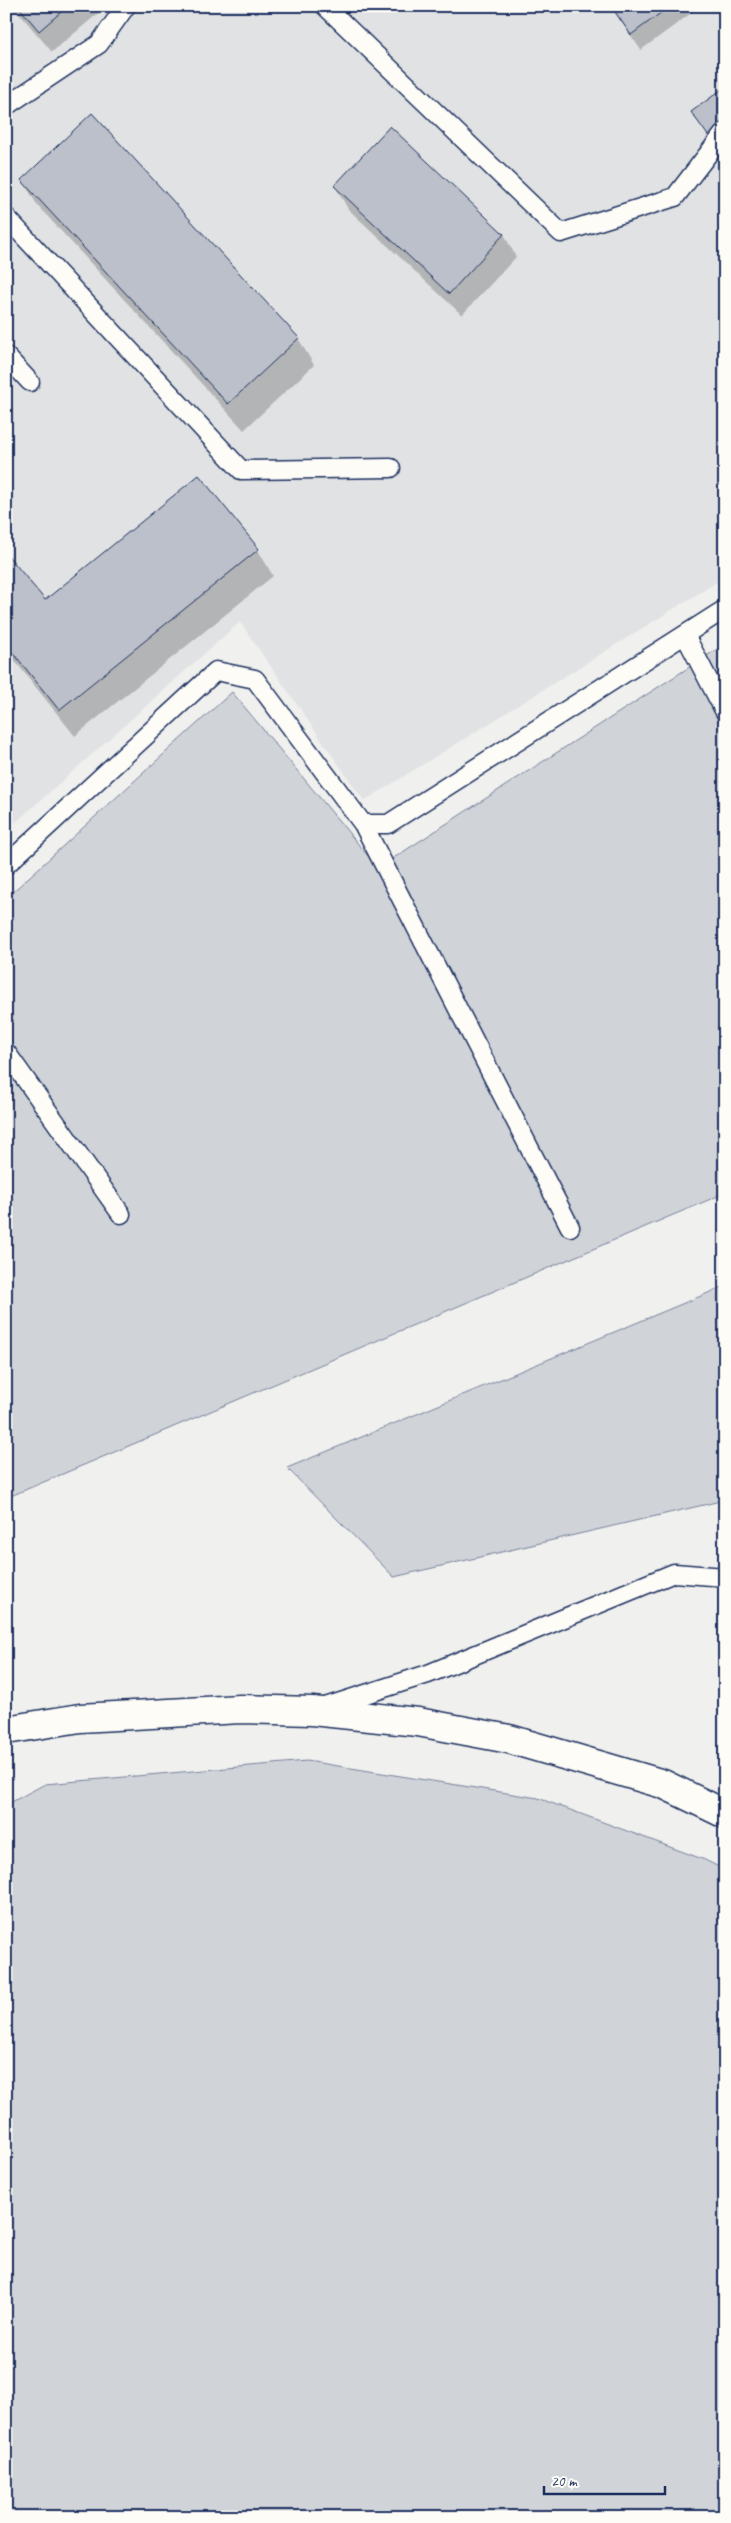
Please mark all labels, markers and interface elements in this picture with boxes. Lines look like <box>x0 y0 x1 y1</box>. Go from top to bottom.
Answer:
scale bar <box>544 2463 665 2495</box>
text: 20 m <box>551 2472 578 2491</box>

